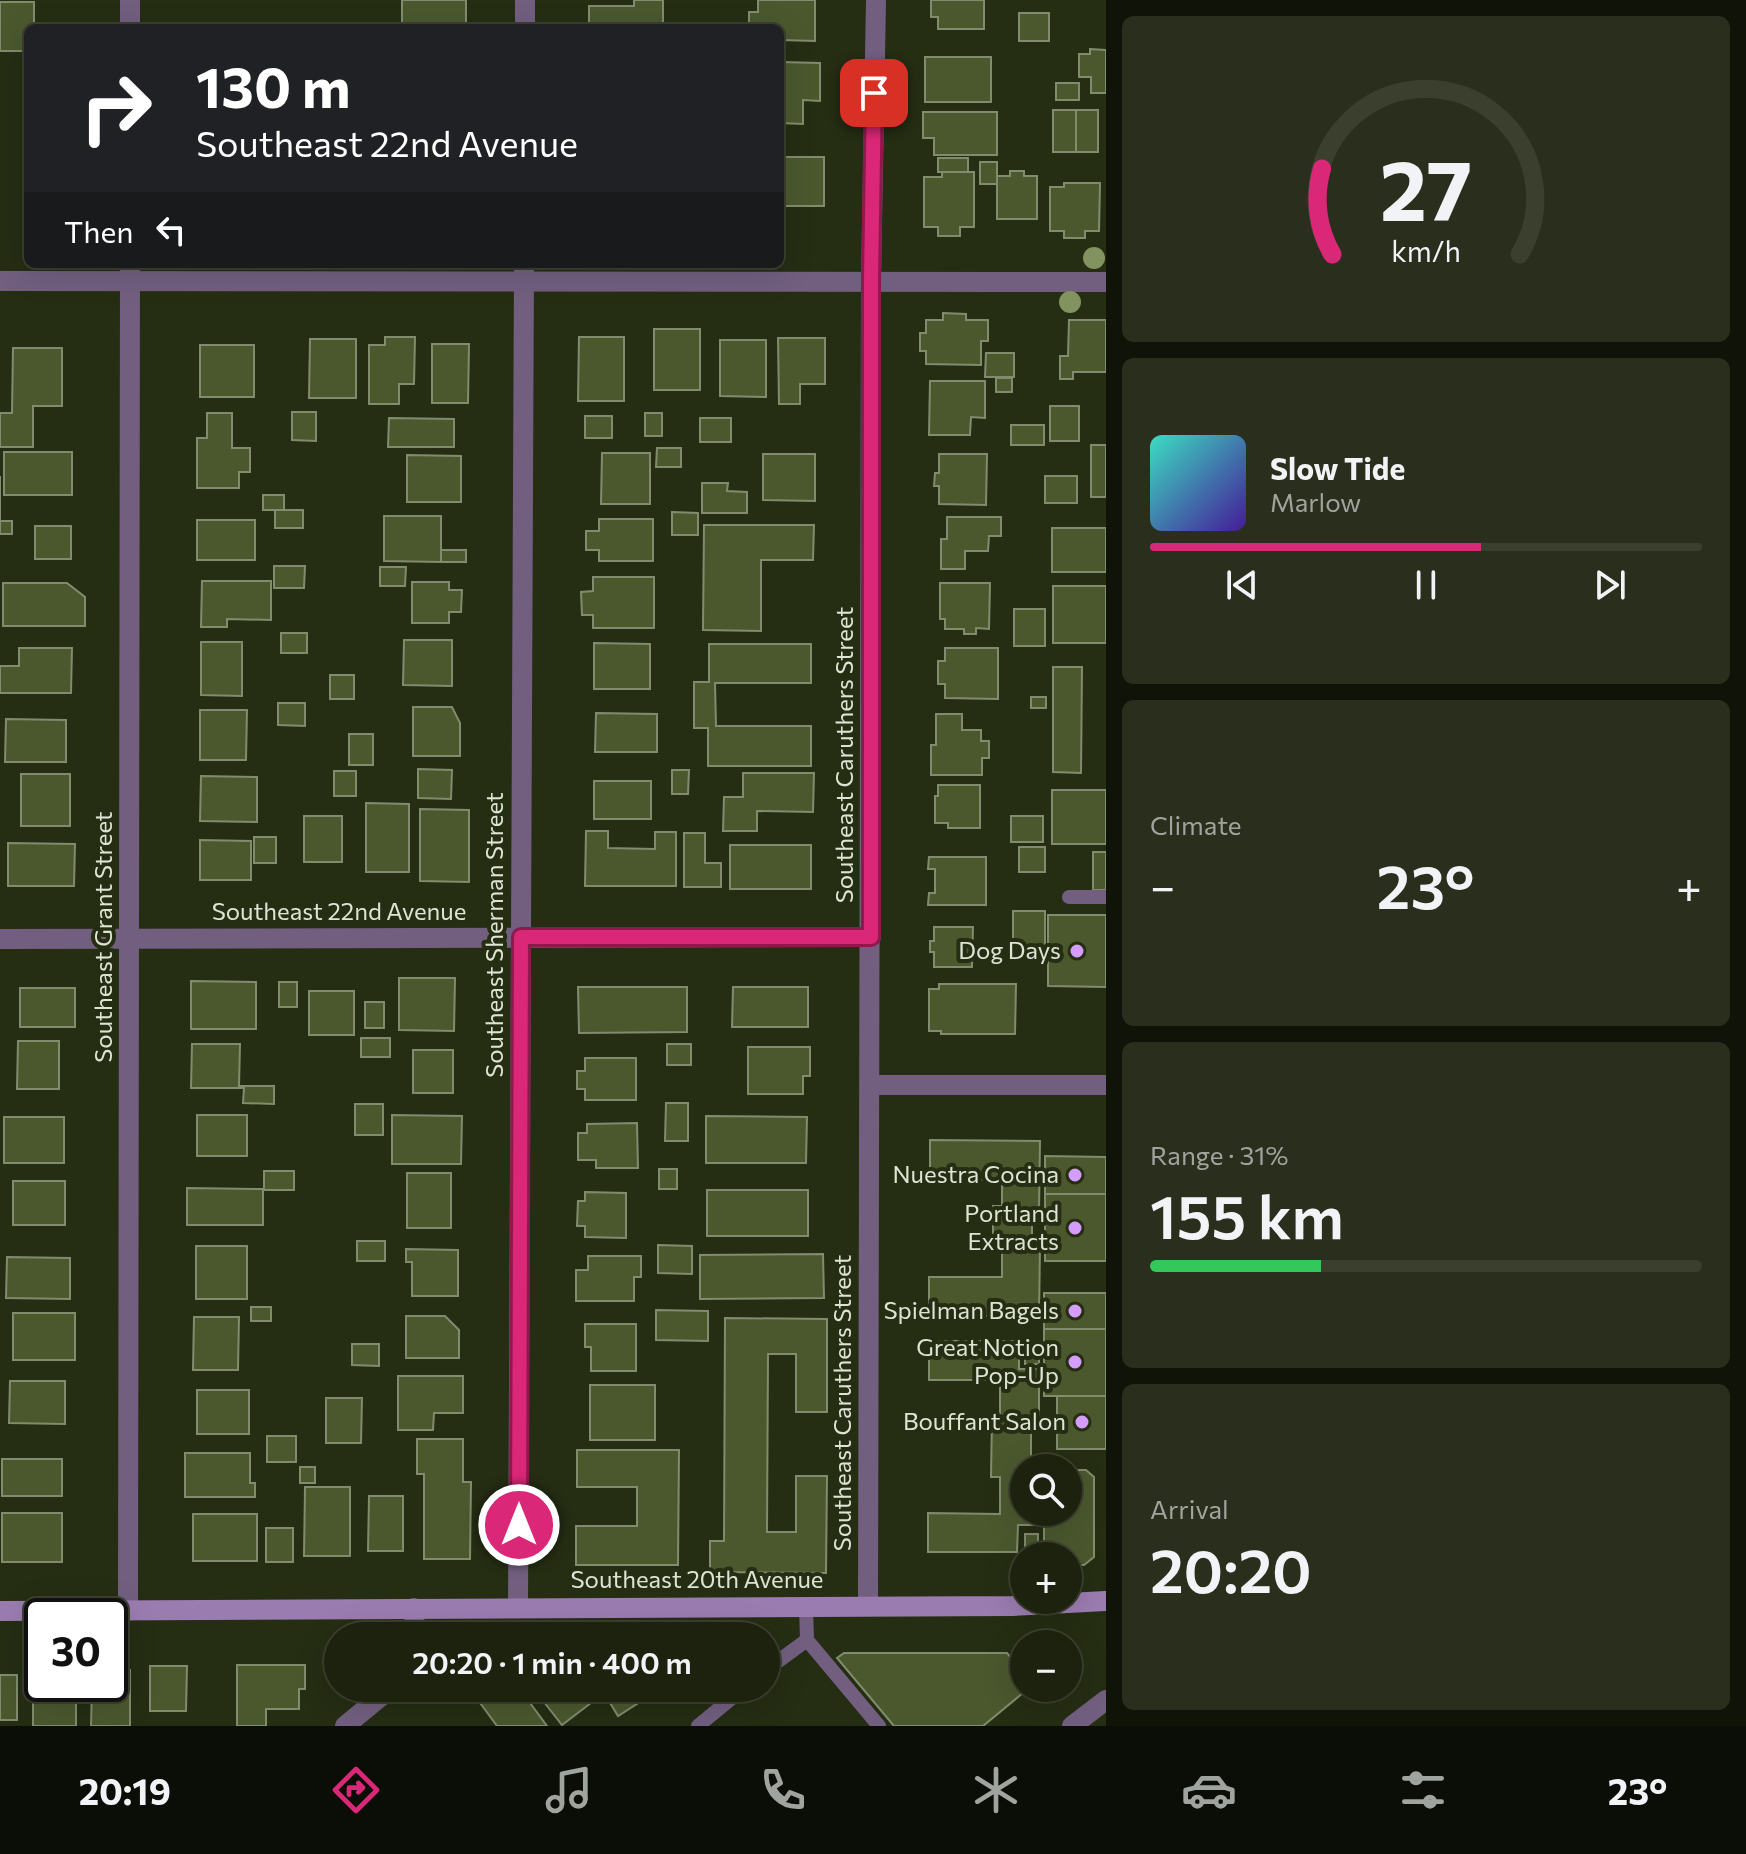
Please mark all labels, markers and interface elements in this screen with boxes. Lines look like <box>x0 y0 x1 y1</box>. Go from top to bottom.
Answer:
text: 130 m <box>196 51 351 120</box>
icon: right <box>64 56 168 160</box>
pin <box>840 59 908 127</box>
icon: arrive <box>852 71 896 115</box>
text: Southeast 22nd Avenue <box>196 120 578 164</box>
text: 27 <box>1380 136 1472 238</box>
icon: left <box>149 208 193 252</box>
text: Then <box>64 212 133 249</box>
text: km/h <box>1391 233 1461 268</box>
text: Slow Tide <box>1270 449 1405 486</box>
text: Marlow <box>1270 486 1361 517</box>
icon: previous <box>1220 563 1264 607</box>
icon: pause <box>1404 563 1448 607</box>
icon: next <box>1588 563 1632 607</box>
street label: Southeast Caruthers Street <box>829 607 858 903</box>
street label: Southeast Sherman Street <box>479 792 508 1078</box>
text: Climate <box>1150 809 1242 840</box>
street label: Southeast Grant Street <box>88 811 117 1063</box>
text: 23° <box>1377 848 1475 921</box>
text: − <box>1150 858 1175 912</box>
text: + <box>1676 858 1702 912</box>
street label: Southeast 22nd Avenue <box>212 896 466 925</box>
place label: Dog Days <box>958 935 1061 964</box>
marker: Dog Days <box>1068 942 1086 960</box>
text: Range · 31% <box>1150 1139 1288 1170</box>
place label: Nuestra Cocina <box>893 1159 1059 1188</box>
marker: Nuestra Cocina <box>1066 1166 1084 1184</box>
text: 155 km <box>1150 1178 1344 1251</box>
place label: Portland Extracts <box>964 1198 1059 1255</box>
marker: Portland Extracts <box>1066 1219 1084 1237</box>
street label: Southeast Caruthers Street <box>827 1255 856 1551</box>
place label: Spielman Bagels <box>883 1295 1059 1324</box>
marker: Spielman Bagels <box>1066 1302 1084 1320</box>
place label: Great Notion Pop-Up <box>916 1332 1059 1389</box>
marker: Great Notion Pop-Up <box>1066 1353 1084 1371</box>
place label: Bouffant Salon <box>903 1406 1066 1435</box>
marker: Bouffant Salon <box>1073 1413 1091 1431</box>
map controls <box>1010 1454 1082 1702</box>
button: search <box>1010 1454 1082 1526</box>
position arrow <box>477 1483 561 1567</box>
text: Arrival <box>1150 1493 1229 1524</box>
text: 20:20 <box>1150 1532 1312 1605</box>
button: + <box>1010 1542 1082 1614</box>
street label: Southeast 20th Avenue <box>570 1564 824 1593</box>
speed limit sign: 30 <box>24 1598 128 1702</box>
button: − <box>1010 1630 1082 1702</box>
text: 20:20 · 1 min · 400 m <box>412 1643 692 1680</box>
icon: directions <box>328 1762 384 1818</box>
icon: music <box>541 1762 597 1818</box>
icon: phone <box>755 1762 811 1818</box>
icon: climate <box>968 1762 1024 1818</box>
icon: car <box>1181 1762 1237 1818</box>
icon: filters <box>1395 1762 1451 1818</box>
text: 20:19 <box>79 1768 171 1812</box>
text: 23° <box>1608 1768 1667 1812</box>

